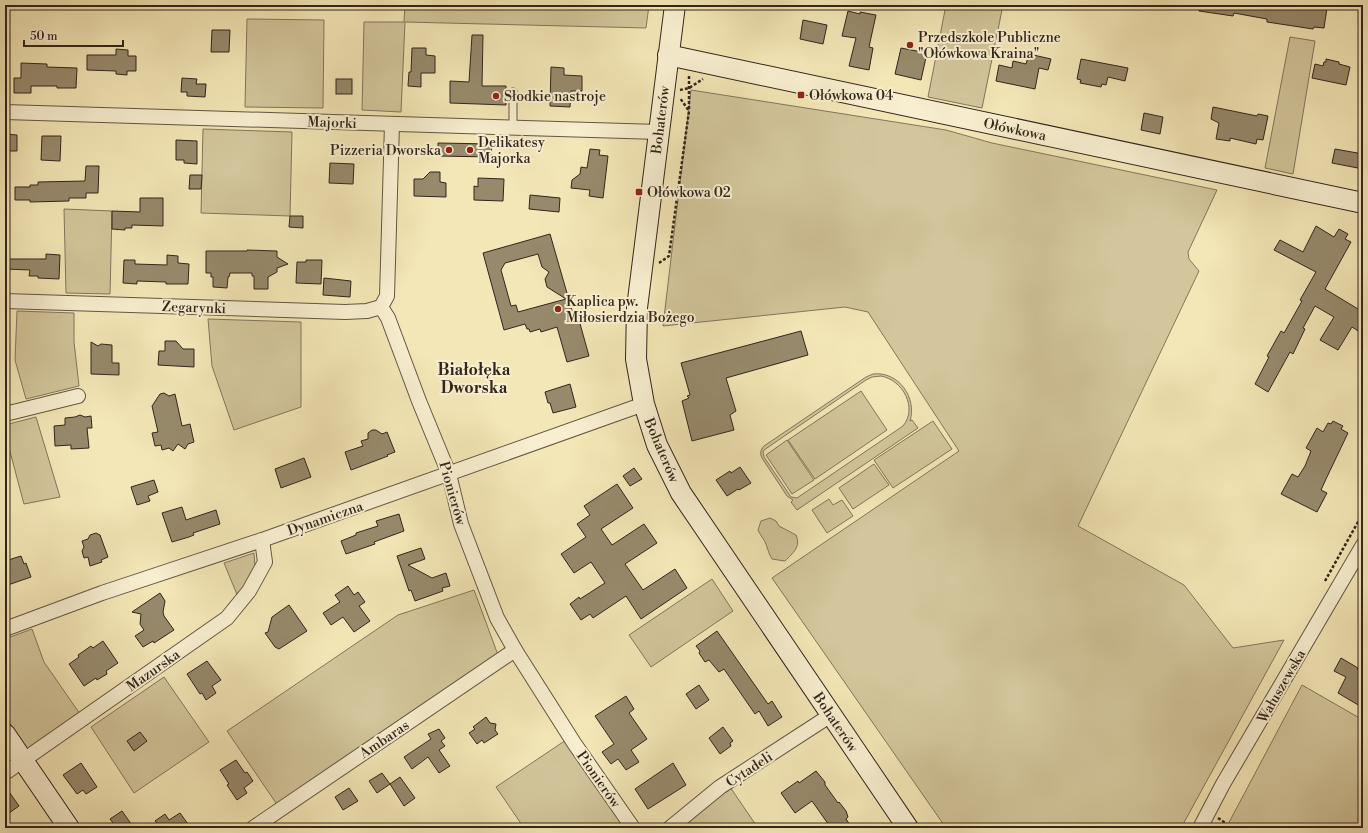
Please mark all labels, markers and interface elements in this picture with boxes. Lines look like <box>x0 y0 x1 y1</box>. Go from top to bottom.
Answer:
scale bar <box>24 22 123 48</box>
text: 50 m <box>30 29 58 44</box>
place label: Przedszkole Publiczne "Ołówkowa Kraina" <box>918 29 1061 63</box>
marker: Przedszkole Publiczne "Ołówkowa Kraina" <box>905 40 915 50</box>
street label: Bohaterów <box>648 85 674 156</box>
place label: Ołówkowa 04 <box>809 87 893 105</box>
place label: Słodkie nastroje <box>504 88 606 106</box>
marker: Ołówkowa 04 <box>796 90 806 100</box>
marker: Słodkie nastroje <box>491 91 501 101</box>
street label: Majorki <box>307 113 357 133</box>
street label: Ołówkowa <box>982 115 1049 146</box>
place label: Delikatesy Majorka <box>478 134 545 168</box>
place label: Pizzeria Dworska <box>330 142 442 160</box>
marker: Pizzeria Dworska <box>444 145 454 155</box>
marker: Delikatesy Majorka <box>465 145 475 155</box>
place label: Ołówkowa 02 <box>647 184 731 202</box>
marker: Ołówkowa 02 <box>634 187 644 197</box>
place label: Kaplica pw. Miłosierdzia Bożego <box>566 293 695 327</box>
street label: Zegarynki <box>162 298 227 318</box>
marker: Kaplica pw. Miłosierdzia Bożego <box>553 304 563 314</box>
district label: Białołęka Dworska <box>437 360 511 398</box>
street label: Bohaterów <box>639 415 683 486</box>
street label: Pionierów <box>434 459 470 527</box>
street label: Dynamiczna <box>285 497 367 540</box>
street label: Mazurska <box>123 645 185 696</box>
street label: Wałuszewska <box>1253 646 1311 727</box>
street label: Bohaterów <box>808 688 862 756</box>
street label: Ambaras <box>355 717 413 764</box>
street label: Pionierów <box>572 748 624 812</box>
street label: Cytadeli <box>723 748 777 792</box>

